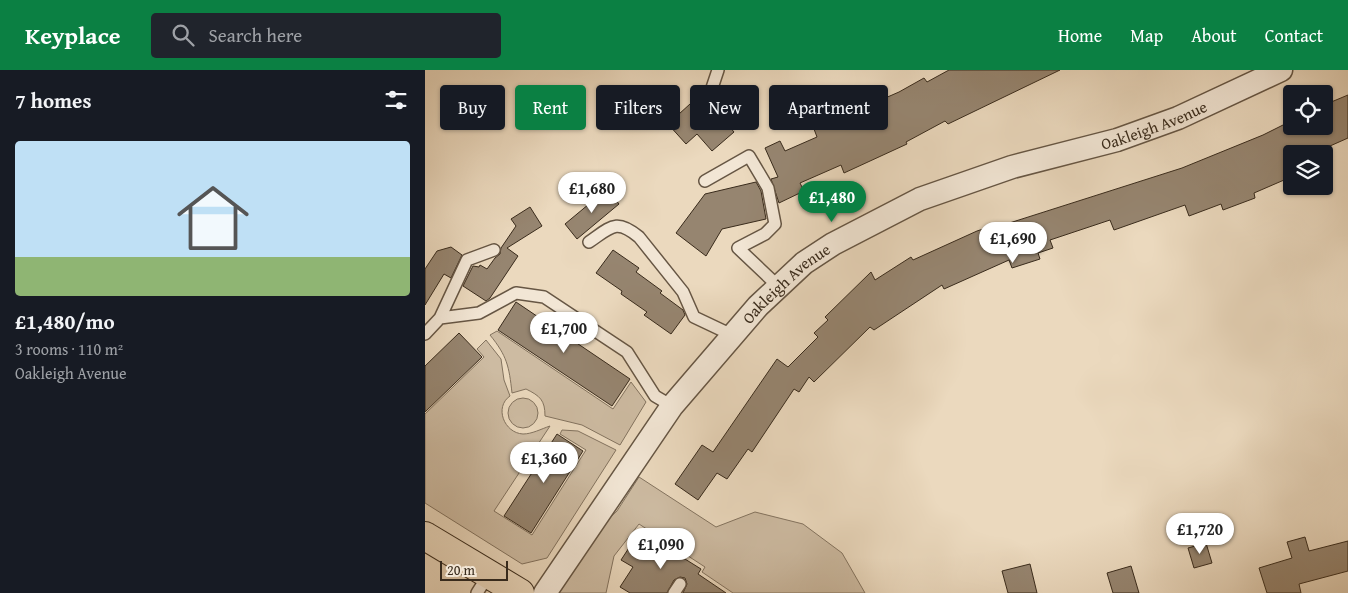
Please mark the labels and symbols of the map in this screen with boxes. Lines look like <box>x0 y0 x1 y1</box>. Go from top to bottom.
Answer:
street label: Oakleigh Avenue <box>1098 94 1211 156</box>
pin: £1,680 <box>551 172 633 214</box>
pin: £1,480 <box>791 180 873 223</box>
pin: £1,690 <box>972 222 1054 264</box>
street label: Oakleigh Avenue <box>736 237 835 329</box>
pin: £1,700 <box>523 312 605 354</box>
pin: £1,360 <box>503 442 585 484</box>
pin: £1,720 <box>1159 512 1241 555</box>
pin: £1,090 <box>620 528 702 570</box>
scale bar <box>440 558 507 581</box>

